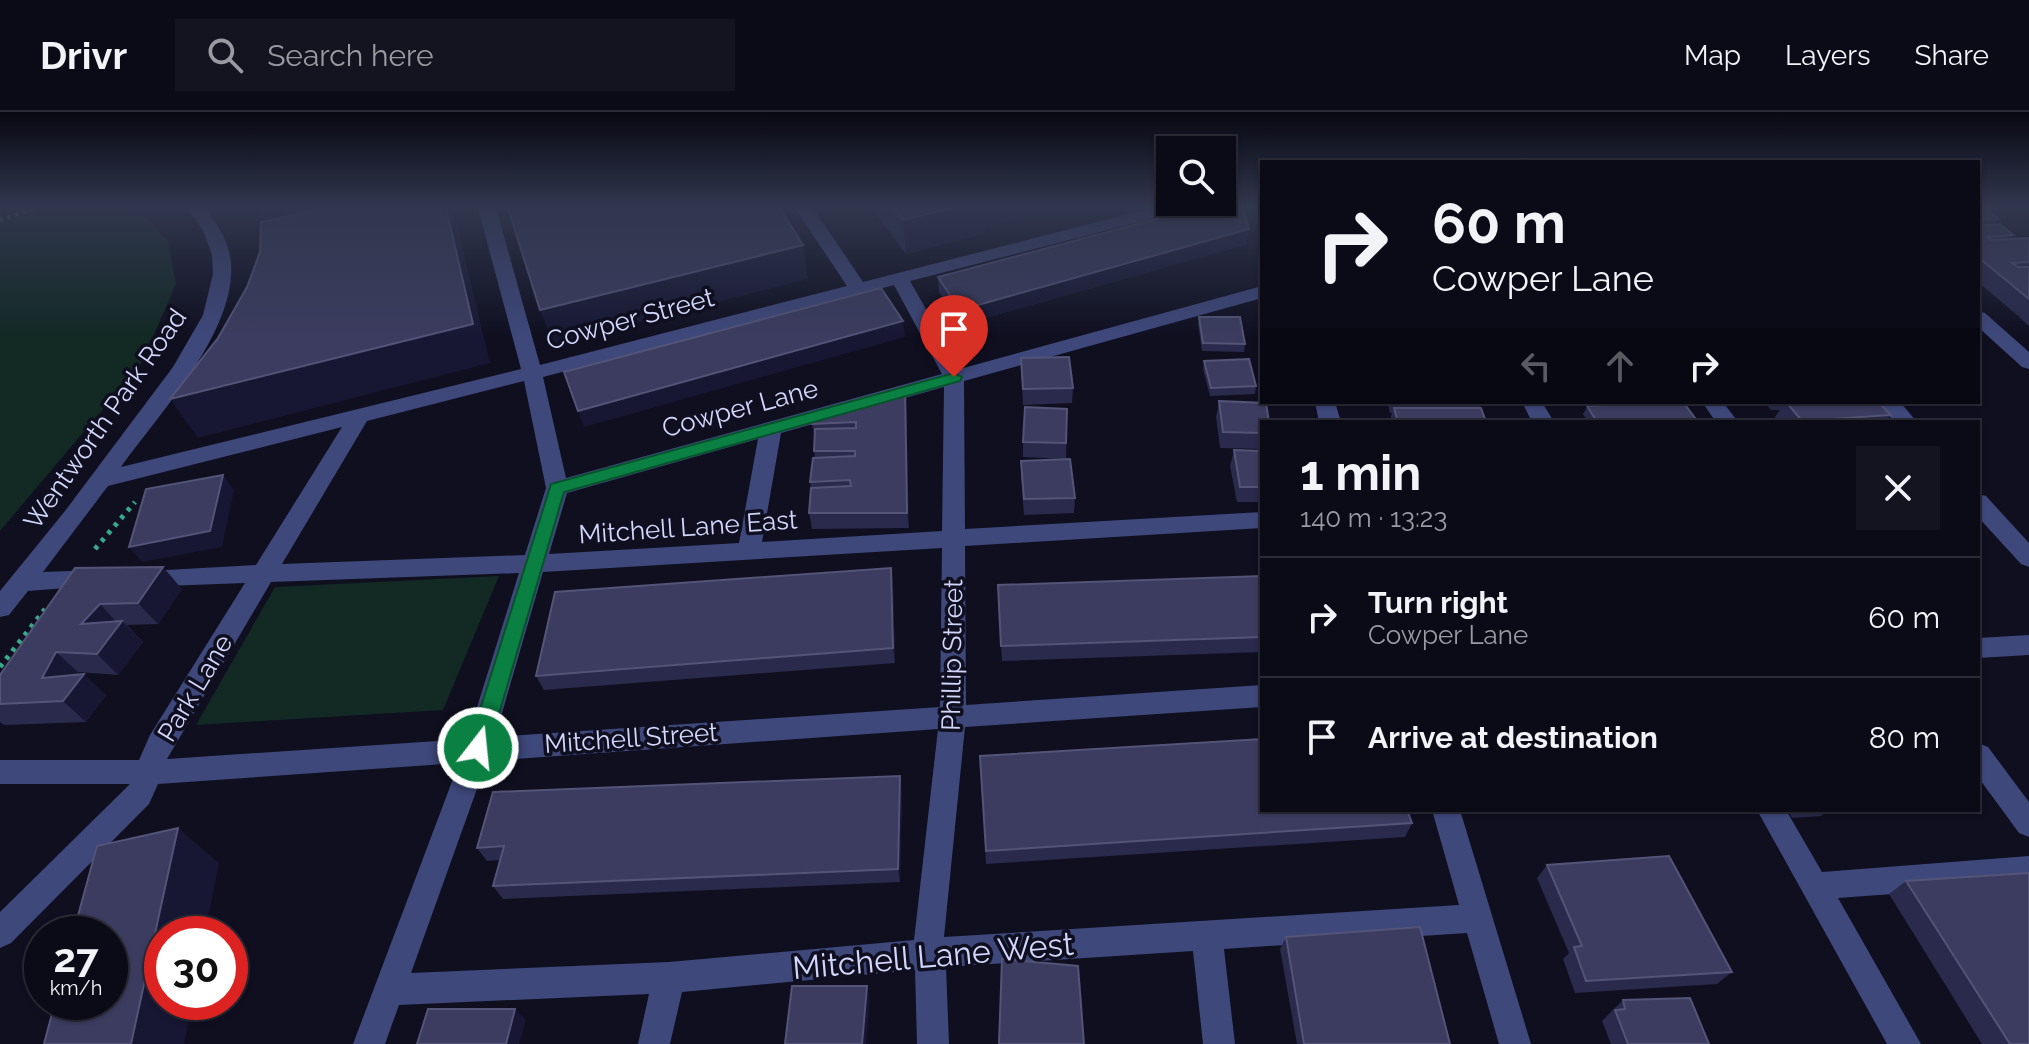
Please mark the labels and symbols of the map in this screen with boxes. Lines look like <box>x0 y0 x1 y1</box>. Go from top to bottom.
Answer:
street label: Cowper Street <box>543 282 717 356</box>
pin <box>920 295 988 377</box>
street label: Wentworth Park Road <box>17 303 193 535</box>
street label: Cowper Lane <box>659 373 821 443</box>
street label: Mitchell Lane East <box>578 504 799 550</box>
street label: Phillip Street <box>936 579 968 731</box>
street label: Park Lane <box>151 629 239 747</box>
position arrow <box>436 706 520 790</box>
street label: Mitchell Street <box>543 717 719 759</box>
speed limit sign: 30 <box>144 916 248 1020</box>
street label: Mitchell Lane West <box>791 925 1075 986</box>

